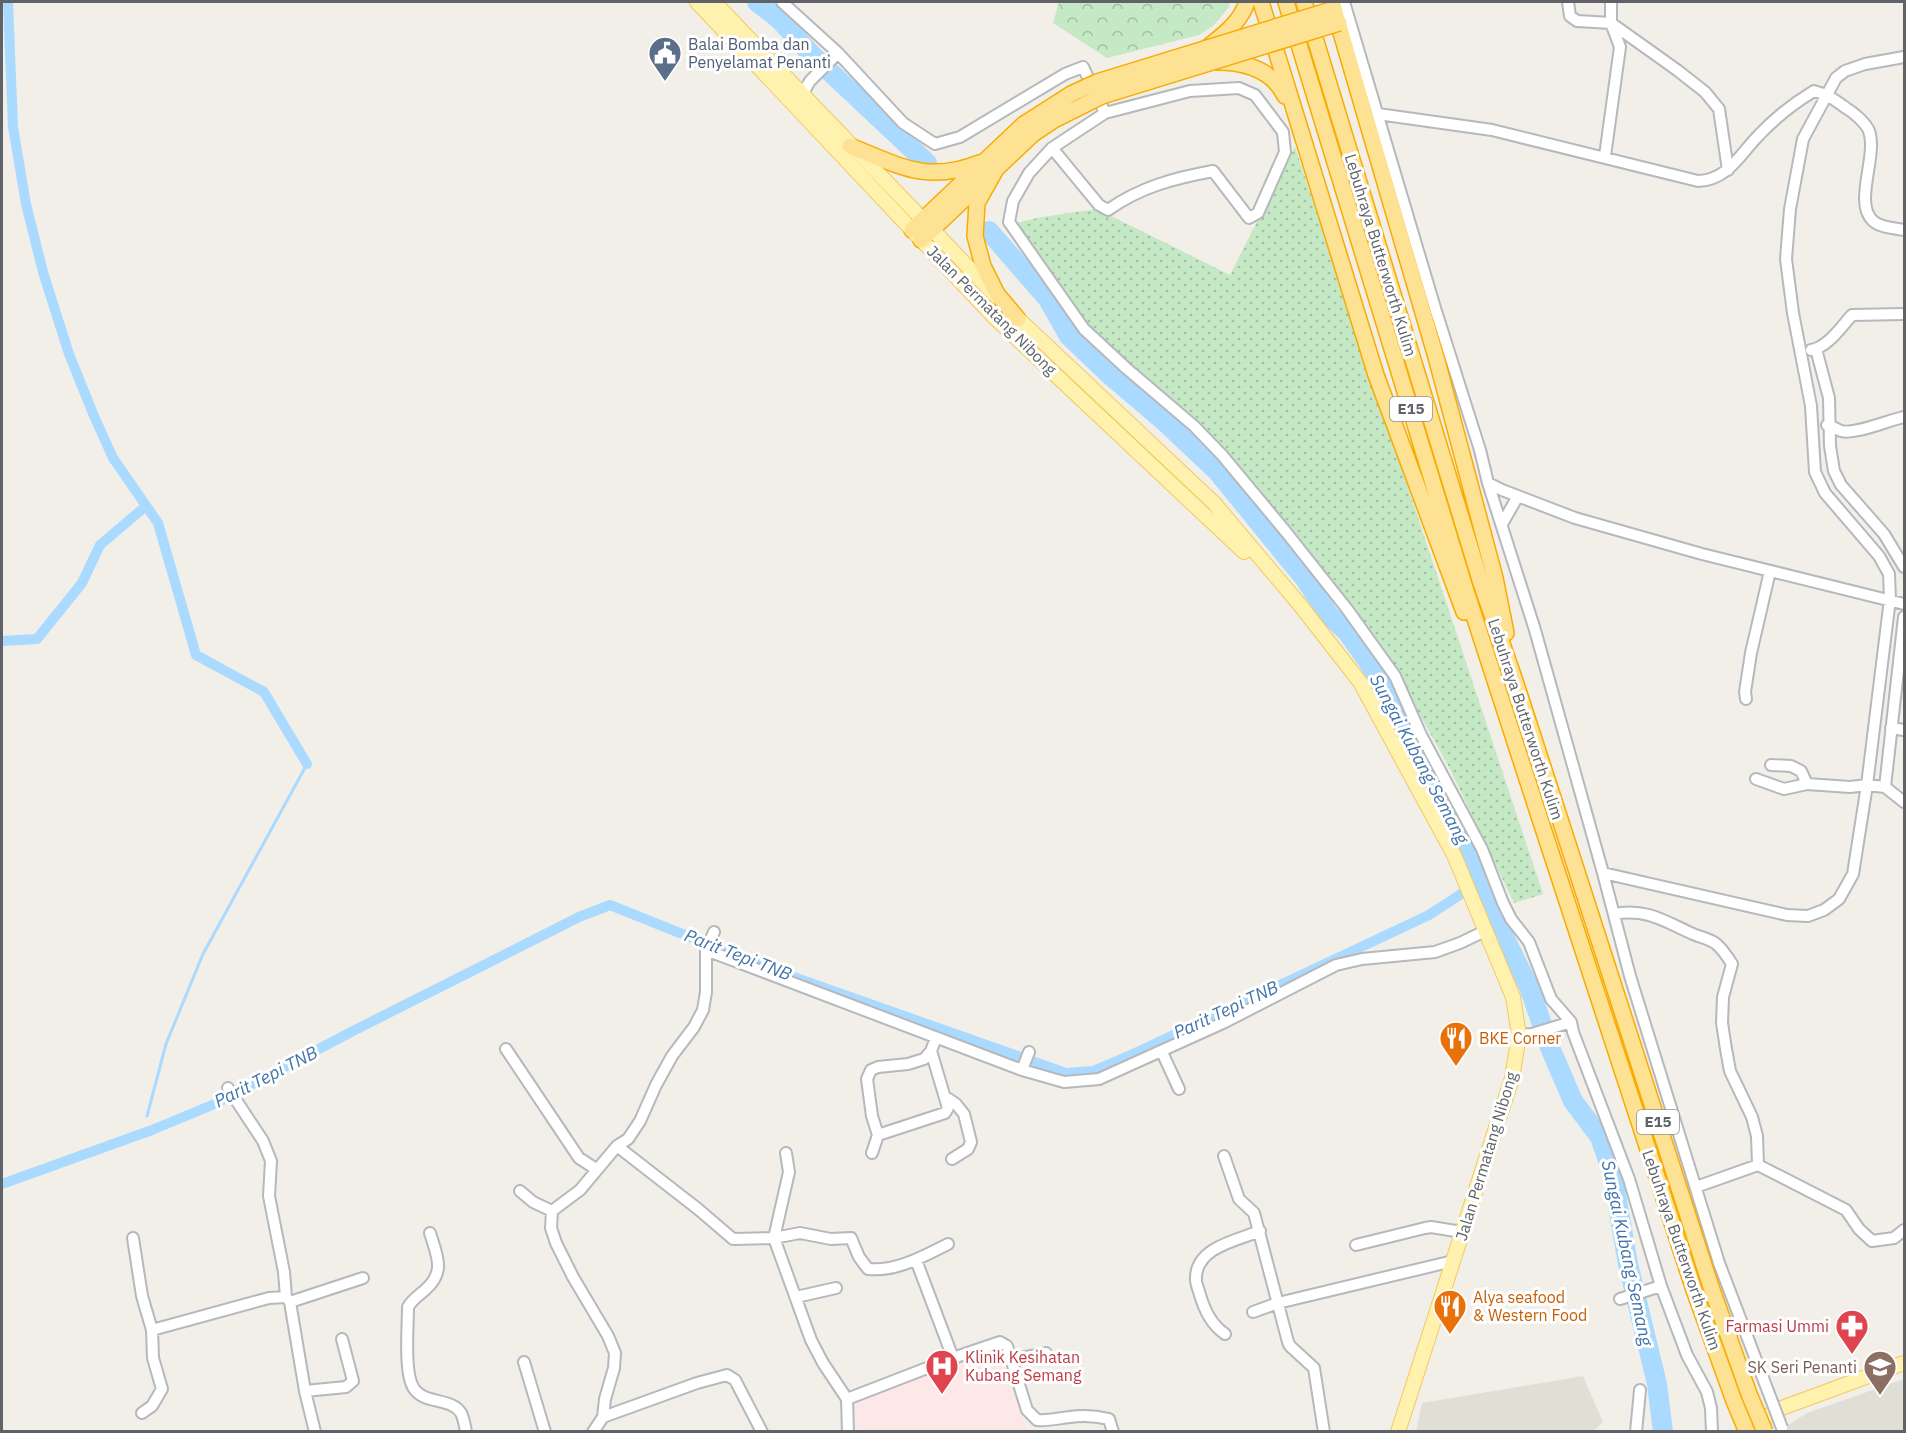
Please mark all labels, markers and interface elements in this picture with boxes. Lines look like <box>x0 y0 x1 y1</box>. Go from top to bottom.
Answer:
place label: Balai Bomba dan Penyelamat Penanti <box>688 34 831 72</box>
public building icon: Balai Bomba dan Penyelamat Penanti <box>647 35 683 82</box>
street label: Lebuhraya Butterworth Kulim <box>1341 151 1421 359</box>
street label: Jalan Permatang Nibong <box>923 241 1062 380</box>
road number: E15 <box>1390 397 1432 421</box>
street label: Lebuhraya Butterworth Kulim <box>1484 616 1568 822</box>
water label: Sungai Kubang Semang <box>1365 670 1474 848</box>
water label: Parit Tepi TNB <box>681 924 795 986</box>
water label: Parit Tepi TNB <box>1170 975 1282 1044</box>
restaurant icon: BKE Corner <box>1438 1020 1474 1067</box>
place label: BKE Corner <box>1479 1028 1561 1048</box>
water label: Parit Tepi TNB <box>210 1041 321 1112</box>
street label: Jalan Permatang Nibong <box>1451 1069 1521 1243</box>
road number: E15 <box>1637 1110 1679 1134</box>
street label: Lebuhraya Butterworth Kulim <box>1638 1147 1726 1353</box>
water label: Sungai Kubang Semang <box>1597 1158 1659 1349</box>
place label: Alya seafood & Western Food <box>1473 1287 1587 1325</box>
restaurant icon: Alya seafood & Western Food <box>1432 1288 1468 1335</box>
pharmacy icon: Farmasi Ummi <box>1834 1308 1870 1355</box>
place label: Farmasi Ummi <box>1725 1316 1829 1336</box>
place label: Klinik Kesihatan Kubang Semang <box>965 1347 1082 1385</box>
hospital icon: Klinik Kesihatan Kubang Semang <box>924 1348 960 1395</box>
school or university icon: SK Seri Penanti <box>1862 1349 1898 1396</box>
place label: SK Seri Penanti <box>1748 1357 1857 1377</box>

